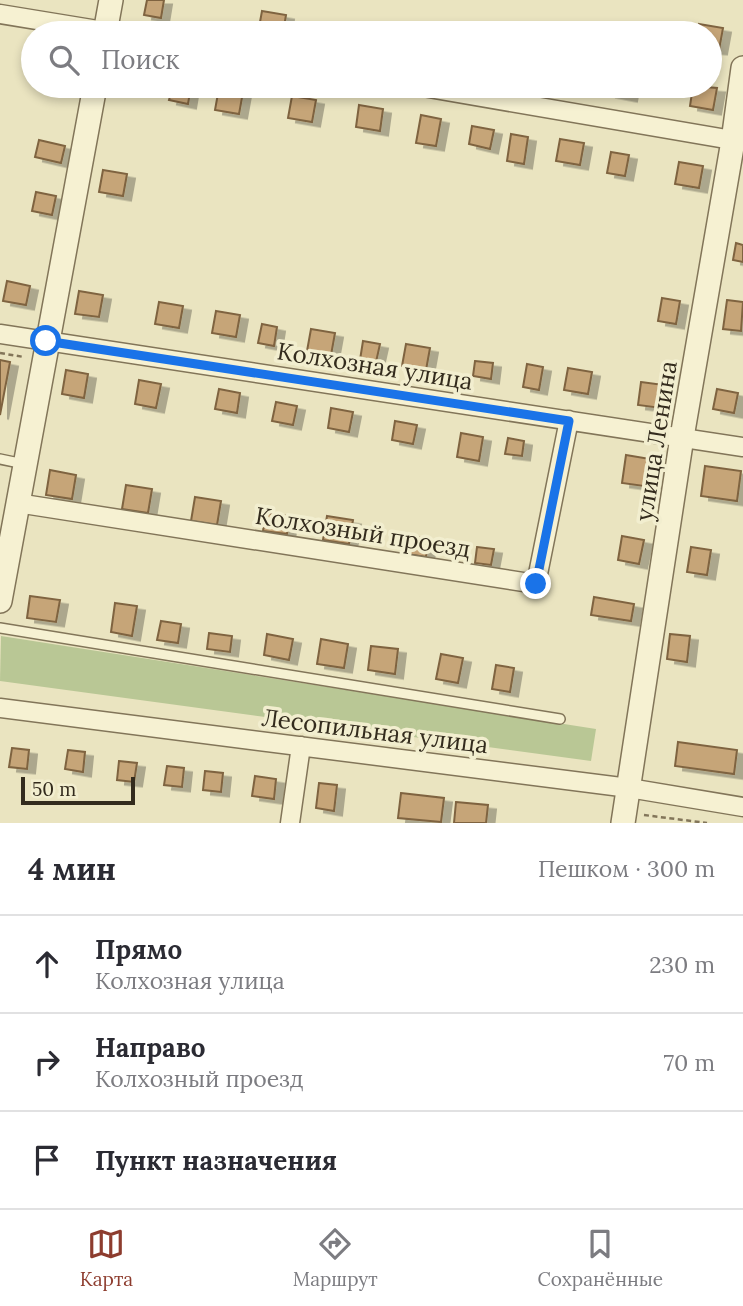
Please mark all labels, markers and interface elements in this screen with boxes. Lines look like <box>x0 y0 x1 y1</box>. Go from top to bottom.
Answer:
search box <box>21 21 722 98</box>
icon: search <box>45 41 83 79</box>
text: Поиск <box>101 43 180 76</box>
route start <box>30 325 61 356</box>
street label: Колхозная улица <box>275 335 475 397</box>
street label: улица Ленина <box>628 359 684 523</box>
street label: Колхозный проезд <box>253 500 473 564</box>
route end <box>520 568 551 599</box>
street label: Лесопильная улица <box>260 702 490 760</box>
scale bar <box>21 774 135 806</box>
text: 50 m <box>32 777 76 801</box>
text: 4 мин <box>28 850 116 888</box>
text: Пешком · 300 m <box>538 854 715 883</box>
text: Прямо <box>95 933 182 966</box>
icon: ahead <box>28 945 66 983</box>
text: 230 m <box>649 950 715 979</box>
text: Колхозная улица <box>95 966 285 995</box>
text: Направо <box>95 1031 206 1064</box>
icon: right <box>28 1043 66 1081</box>
text: 70 m <box>664 1048 715 1077</box>
text: Колхозный проезд <box>95 1064 303 1093</box>
icon: arrive <box>28 1141 66 1179</box>
text: Пункт назначения <box>95 1144 337 1177</box>
tab: Карта <box>80 1225 133 1291</box>
tab: Маршрут <box>293 1225 378 1291</box>
tab: Сохранённые <box>537 1225 663 1291</box>

